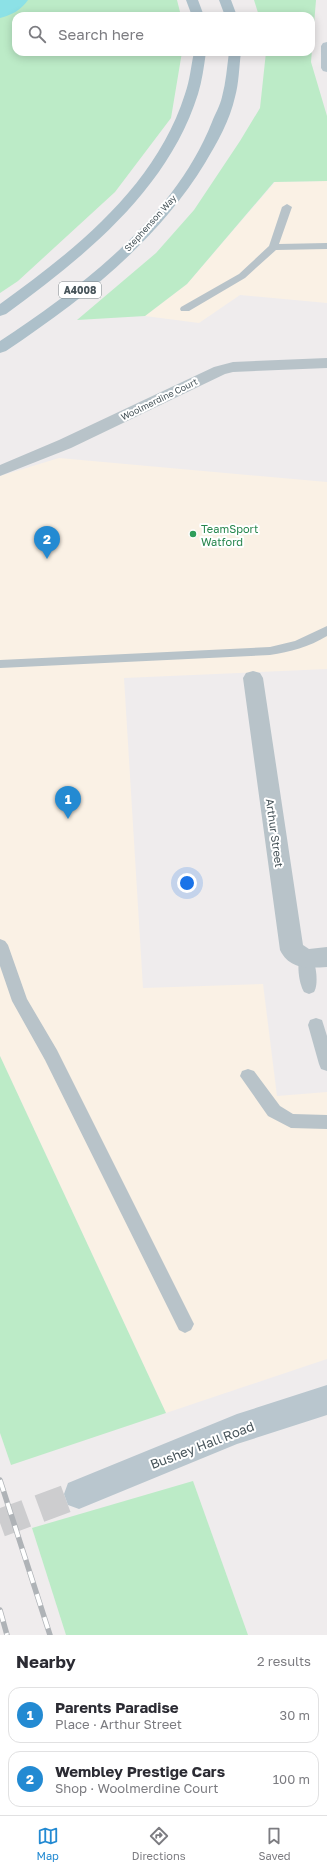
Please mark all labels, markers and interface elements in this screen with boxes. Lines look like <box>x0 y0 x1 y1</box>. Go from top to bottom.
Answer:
search box <box>12 12 315 56</box>
icon: search <box>26 23 48 45</box>
text: Search here <box>58 25 144 43</box>
street label: Stephenson Way <box>122 192 178 254</box>
road number: A4008 <box>59 282 101 298</box>
street label: Woolmerdine Court <box>119 376 199 422</box>
place label: TeamSport Watford <box>201 522 258 548</box>
pin: 2 <box>34 526 60 559</box>
marker: TeamSport Watford <box>188 529 198 539</box>
pin: 1 <box>55 786 81 819</box>
street label: Arthur Street <box>264 798 286 868</box>
your location <box>177 873 197 893</box>
street label: Bushey Hall Road <box>148 1418 256 1472</box>
text: Nearby <box>16 1651 76 1672</box>
text: 2 results <box>257 1653 311 1669</box>
text: Parents Paradise <box>55 1698 179 1716</box>
text: 1 <box>27 1707 33 1723</box>
text: 30 m <box>280 1707 310 1723</box>
text: Place · Arthur Street <box>55 1716 182 1732</box>
text: Wembley Prestige Cars <box>55 1762 225 1780</box>
text: 2 <box>26 1771 34 1787</box>
text: 100 m <box>273 1771 310 1787</box>
text: Shop · Woolmerdine Court <box>55 1780 219 1796</box>
tab: Map <box>36 1825 59 1862</box>
tab: Directions <box>132 1825 186 1862</box>
tab: Saved <box>258 1825 291 1862</box>

